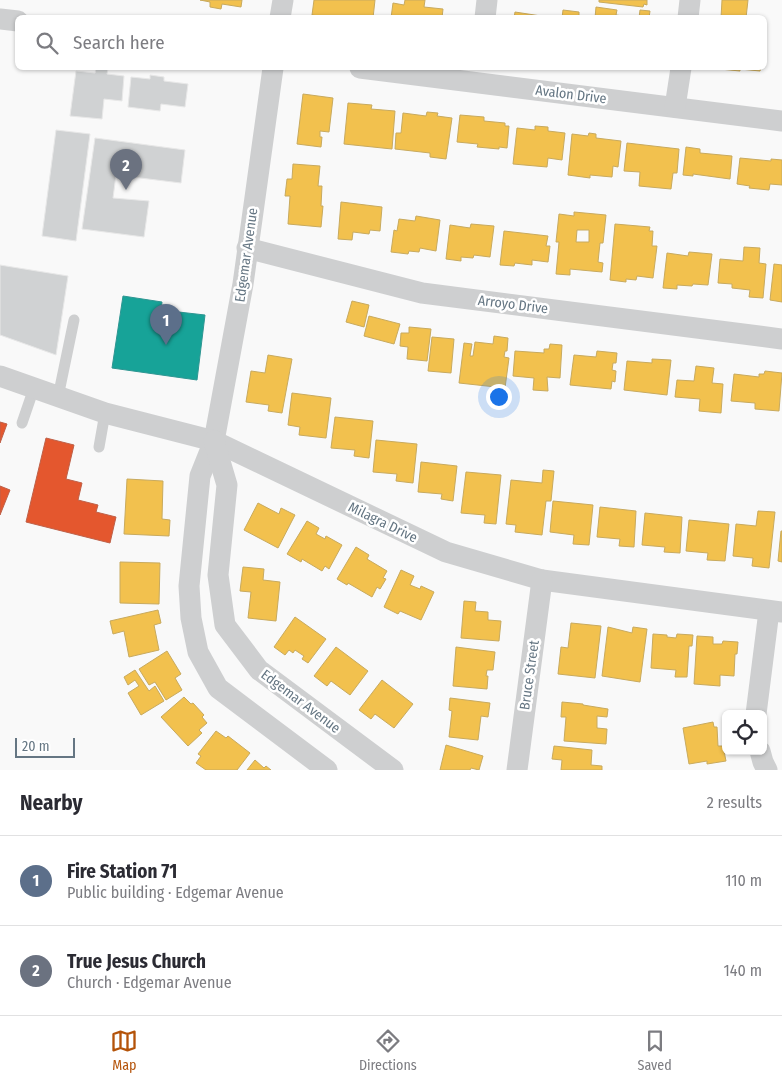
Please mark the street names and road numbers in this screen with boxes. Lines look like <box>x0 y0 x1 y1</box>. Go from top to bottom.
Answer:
street label: Avalon Drive <box>534 82 607 107</box>
street label: Edgemar Avenue <box>231 207 262 303</box>
street label: Arroyo Drive <box>477 292 549 317</box>
street label: Milagra Drive <box>346 498 420 546</box>
street label: Bruce Street <box>516 639 543 711</box>
street label: Edgemar Avenue <box>258 666 344 737</box>

